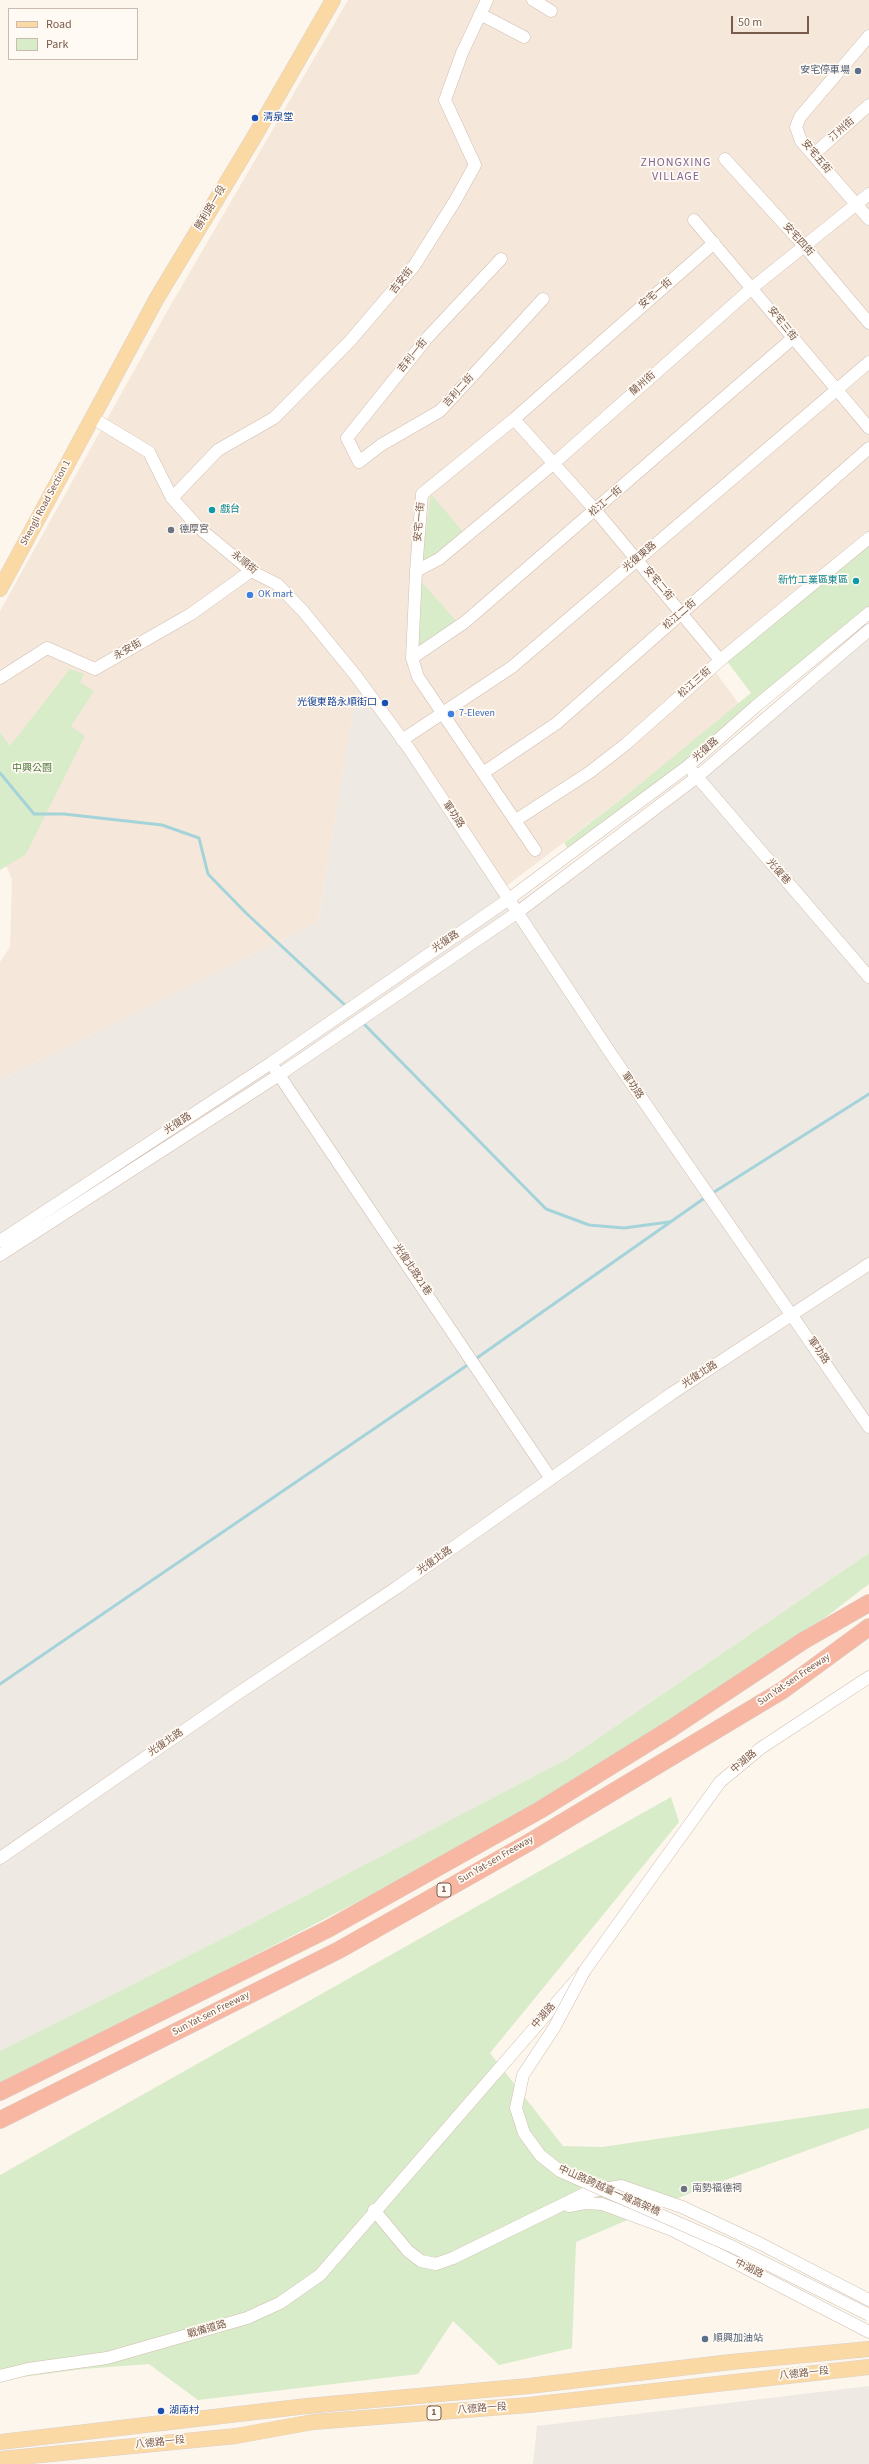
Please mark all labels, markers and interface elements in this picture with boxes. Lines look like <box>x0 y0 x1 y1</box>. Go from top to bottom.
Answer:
legend <box>8 8 138 60</box>
scale bar <box>733 8 811 34</box>
text: 50 m <box>738 14 762 31</box>
text: Road <box>46 16 72 33</box>
text: Park <box>46 36 68 53</box>
place label: 安宅停車場 <box>800 65 850 77</box>
marker: 安宅停車場 <box>853 66 863 76</box>
place label: 清泉堂 <box>263 112 293 124</box>
marker: 清泉堂 <box>250 113 260 123</box>
street label: 汀州街 <box>827 116 857 144</box>
street label: 安宅五街 <box>799 138 833 176</box>
district label: ZHONGXING VILLAGE <box>641 156 711 184</box>
street label: 勝利路一段 <box>193 183 229 233</box>
street label: 安宅四街 <box>780 221 816 259</box>
street label: 吉安街 <box>388 265 416 297</box>
street label: 安宅一街 <box>637 276 675 312</box>
street label: 安宅三街 <box>765 305 799 343</box>
street label: 吉利一街 <box>396 337 430 375</box>
street label: 蘭州街 <box>628 370 658 398</box>
street label: 吉利二街 <box>441 372 477 410</box>
street label: Shengli Road Section 1 <box>18 458 74 548</box>
street label: 松江一街 <box>587 484 625 520</box>
street label: 安宅一街 <box>412 502 428 542</box>
place label: 戲台 <box>220 504 240 516</box>
marker: 戲台 <box>207 505 217 515</box>
place label: 德厚宮 <box>179 524 209 536</box>
marker: 德厚宮 <box>166 525 176 535</box>
street label: 光復東路 <box>621 540 659 574</box>
street label: 永順街 <box>229 549 259 577</box>
street label: 安宅二街 <box>641 565 675 603</box>
place label: 新竹工業區東區 <box>778 575 848 587</box>
marker: 新竹工業區東區 <box>851 576 861 586</box>
place label: OK mart <box>258 589 293 601</box>
marker: OK mart <box>245 590 255 600</box>
street label: 松江二街 <box>661 597 699 633</box>
street label: 永安街 <box>112 637 144 663</box>
street label: 松江三街 <box>676 665 714 701</box>
place label: 光復東路永順街口 <box>297 697 377 709</box>
marker: 光復東路永順街口 <box>380 698 390 708</box>
place label: 7-Eleven <box>459 708 495 720</box>
marker: 7-Eleven <box>446 709 456 719</box>
street label: 光復路 <box>691 736 721 764</box>
park label: 中興公園 <box>12 763 52 775</box>
street label: 軍功路 <box>440 799 466 831</box>
street label: 光復巷 <box>764 857 792 887</box>
street label: 光復路 <box>430 929 462 955</box>
street label: 軍功路 <box>619 1070 645 1102</box>
street label: 光復路 <box>162 1111 194 1137</box>
street label: 光復北路21巷 <box>390 1242 434 1298</box>
street label: 軍功路 <box>805 1335 831 1367</box>
street label: 光復北路 <box>680 1359 720 1391</box>
street label: 光復北路 <box>415 1545 455 1577</box>
street label: Sun Yat-sen Freeway <box>755 1651 833 1709</box>
street label: 光復北路 <box>146 1727 186 1759</box>
street label: 中湖路 <box>729 1748 759 1776</box>
street label: Sun Yat-sen Freeway <box>456 1834 536 1886</box>
road number: 1 <box>437 1883 451 1897</box>
street label: Sun Yat-sen Freeway <box>170 1989 252 2039</box>
street label: 中湖路 <box>530 2001 558 2031</box>
street label: 中山路跨越臺一線高架橋 <box>556 2163 662 2219</box>
place label: 南勢福德祠 <box>692 2183 742 2195</box>
marker: 南勢福德祠 <box>679 2184 689 2194</box>
street label: 中湖路 <box>733 2257 765 2281</box>
street label: 戰備道路 <box>186 2319 228 2341</box>
place label: 順興加油站 <box>713 2333 763 2345</box>
marker: 順興加油站 <box>700 2334 710 2344</box>
street label: 八德路一段 <box>779 2365 829 2383</box>
street label: 八德路一段 <box>457 2401 507 2417</box>
place label: 湖南村 <box>169 2405 199 2417</box>
marker: 湖南村 <box>156 2406 166 2416</box>
road number: 1 <box>427 2406 441 2420</box>
street label: 八德路一段 <box>135 2434 185 2452</box>

